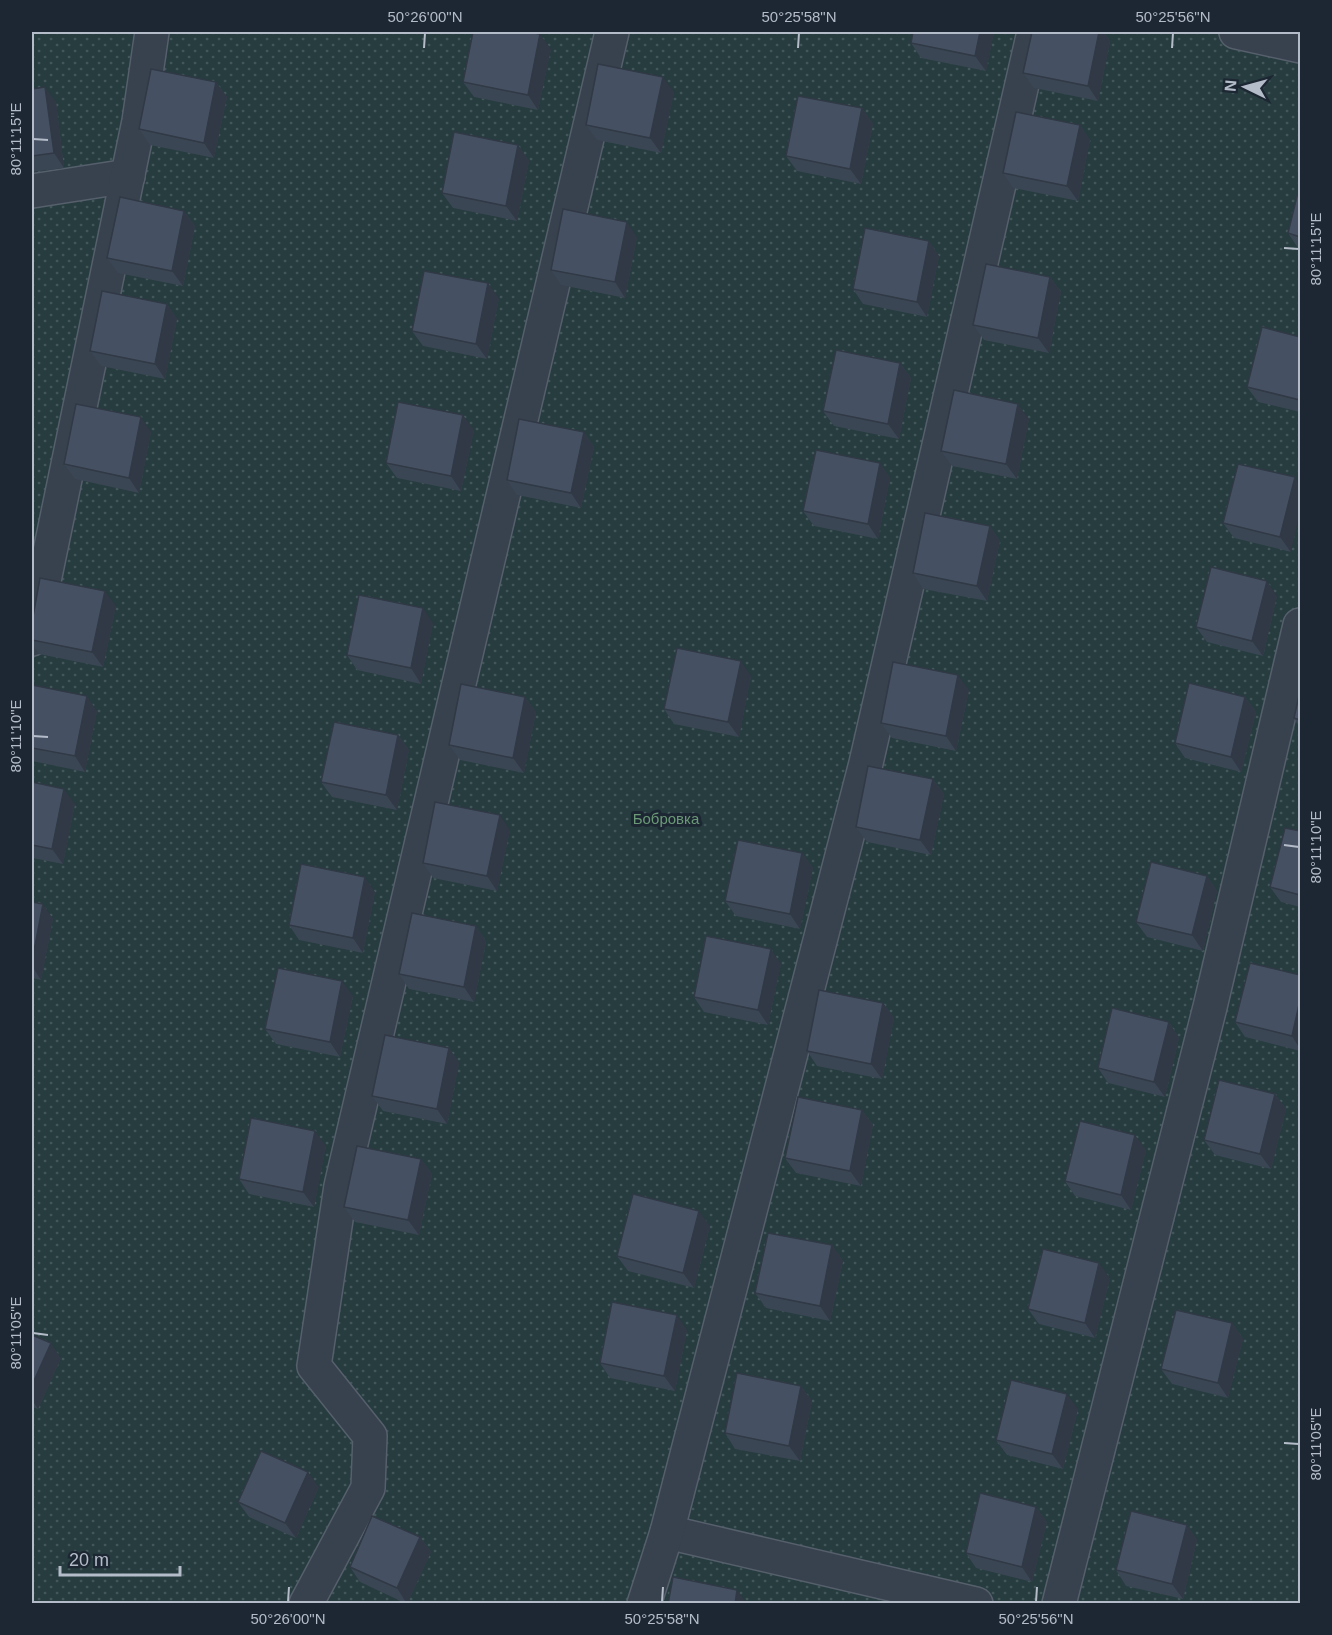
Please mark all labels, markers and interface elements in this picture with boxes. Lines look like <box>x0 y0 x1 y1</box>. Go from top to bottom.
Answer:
text: 50°26'00"N <box>387 8 463 25</box>
text: 50°25'58"N <box>761 8 837 25</box>
text: 50°25'56"N <box>1135 8 1211 25</box>
north arrow <box>1215 57 1275 117</box>
text: N <box>1222 79 1240 92</box>
text: 80°11'15"E <box>7 102 24 176</box>
text: 80°11'15"E <box>1307 212 1324 286</box>
text: 80°11'10"E <box>7 699 24 773</box>
park label: Бобровка <box>633 810 700 827</box>
text: 80°11'10"E <box>1307 810 1324 884</box>
text: 80°11'05"E <box>7 1296 24 1370</box>
text: 80°11'05"E <box>1307 1407 1324 1481</box>
scale bar <box>60 1539 180 1577</box>
text: 20 m <box>69 1550 109 1570</box>
text: 50°26'00"N <box>250 1610 326 1627</box>
text: 50°25'58"N <box>624 1610 700 1627</box>
text: 50°25'56"N <box>998 1610 1074 1627</box>

